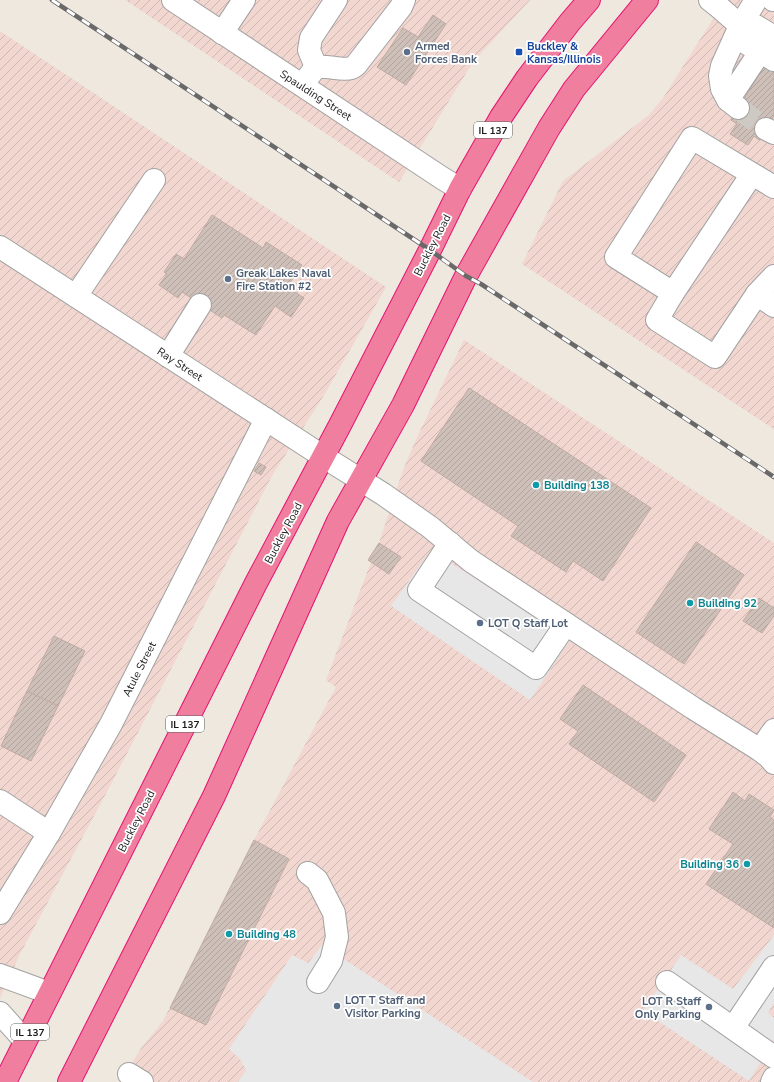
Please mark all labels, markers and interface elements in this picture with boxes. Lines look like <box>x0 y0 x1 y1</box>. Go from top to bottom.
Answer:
place label: Armed Forces Bank <box>415 39 478 67</box>
place label: Buckley & Kansas/Illinois <box>527 39 601 67</box>
marker: Armed Forces Bank <box>402 47 412 57</box>
marker: Buckley & Kansas/Illinois <box>514 47 524 57</box>
street label: Spaulding Street <box>277 67 355 124</box>
road number: IL 137 <box>474 122 512 138</box>
street label: Buckley Road <box>410 212 454 279</box>
place label: Greak Lakes Naval Fire Station #2 <box>236 266 331 294</box>
marker: Greak Lakes Naval Fire Station #2 <box>223 274 233 284</box>
street label: Ray Street <box>154 344 206 385</box>
place label: Building 138 <box>544 478 610 493</box>
marker: Building 138 <box>531 480 541 490</box>
street label: Buckley Road <box>261 500 306 566</box>
place label: Building 92 <box>698 596 757 611</box>
marker: Building 92 <box>685 598 695 608</box>
place label: LOT Q Staff Lot <box>488 616 569 631</box>
marker: LOT Q Staff Lot <box>475 618 485 628</box>
street label: Atule Street <box>119 639 160 699</box>
road number: IL 137 <box>166 716 204 732</box>
street label: Buckley Road <box>114 788 158 855</box>
place label: Building 36 <box>680 857 739 872</box>
marker: Building 36 <box>742 859 752 869</box>
place label: Building 48 <box>237 927 296 942</box>
marker: Building 48 <box>224 929 234 939</box>
place label: LOT T Staff and Visitor Parking <box>344 993 425 1021</box>
place label: LOT R Staff Only Parking <box>635 994 702 1022</box>
marker: LOT T Staff and Visitor Parking <box>332 1001 342 1011</box>
marker: LOT R Staff Only Parking <box>704 1002 714 1012</box>
road number: IL 137 <box>11 1024 49 1040</box>

